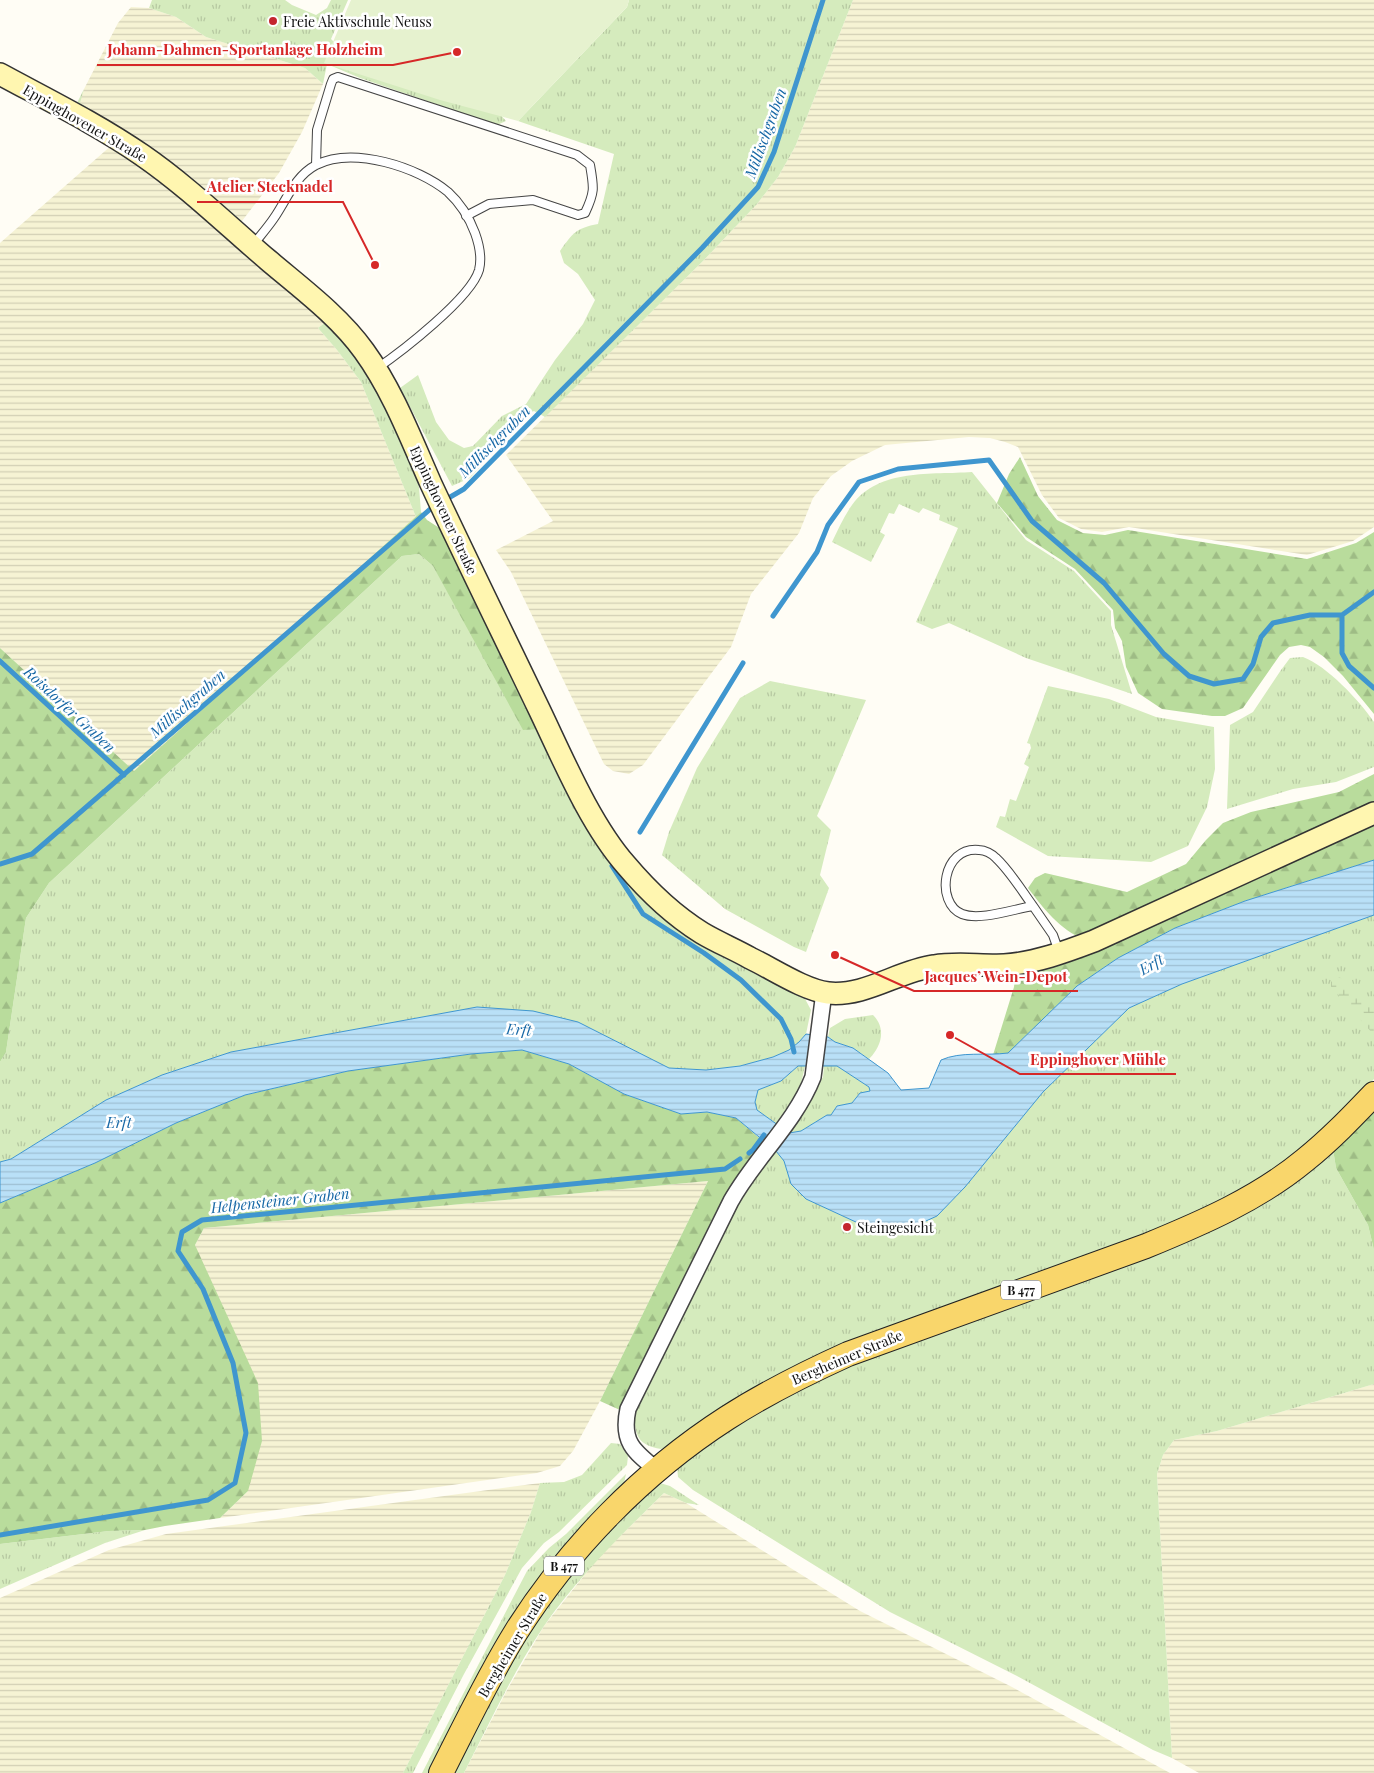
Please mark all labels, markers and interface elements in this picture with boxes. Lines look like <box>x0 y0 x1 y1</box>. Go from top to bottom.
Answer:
place label: Freie Aktivschule Neuss <box>283 12 432 31</box>
marker: Freie Aktivschule Neuss <box>267 15 279 27</box>
callout: Johann-Dahmen-Sportanlage Holzheim <box>97 35 393 65</box>
text: Johann-Dahmen-Sportanlage Holzheim <box>106 39 383 59</box>
street label: Eppinghovener Straße <box>20 80 150 166</box>
water label: Millischgraben <box>739 85 790 182</box>
callout: Atelier Stecknadel <box>197 172 343 202</box>
text: Atelier Stecknadel <box>206 176 333 196</box>
water label: Millischgraben <box>453 401 534 482</box>
street label: Eppinghovener Straße <box>406 443 482 577</box>
water label: Roisdorfer Graben <box>19 661 120 757</box>
water label: Millischgraben <box>144 665 229 742</box>
water label: Erft <box>1134 949 1168 980</box>
callout: Jacques’ Wein-Depot <box>914 961 1078 991</box>
text: Jacques’ Wein-Depot <box>923 966 1068 986</box>
water label: Erft <box>505 1018 533 1040</box>
callout: Eppinghover Mühle <box>1020 1044 1176 1074</box>
text: Eppinghover Mühle <box>1030 1049 1166 1069</box>
water label: Erft <box>105 1112 133 1132</box>
water label: Helpensteiner Graben <box>209 1183 350 1217</box>
place label: Steingesicht <box>857 1218 935 1237</box>
marker: Steingesicht <box>841 1221 853 1233</box>
road number: B 477 <box>1001 1280 1041 1300</box>
street label: Bergheimer Straße <box>789 1325 905 1389</box>
road number: B 477 <box>544 1556 584 1575</box>
street label: Bergheimer Straße <box>473 1589 551 1701</box>

